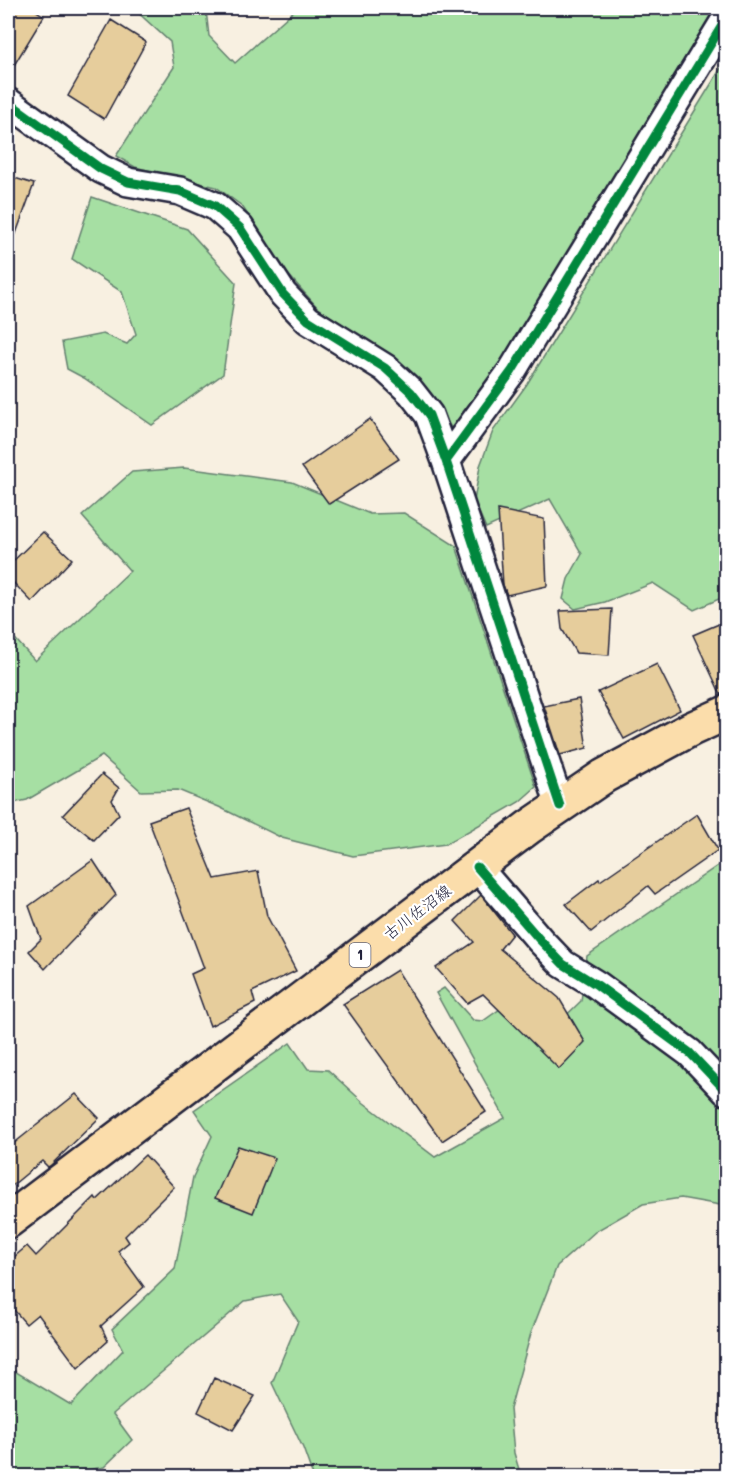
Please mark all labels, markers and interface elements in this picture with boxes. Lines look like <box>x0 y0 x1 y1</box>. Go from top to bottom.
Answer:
street label: 古川佐沼線 <box>378 879 455 944</box>
road number: 1 <box>350 943 370 967</box>

